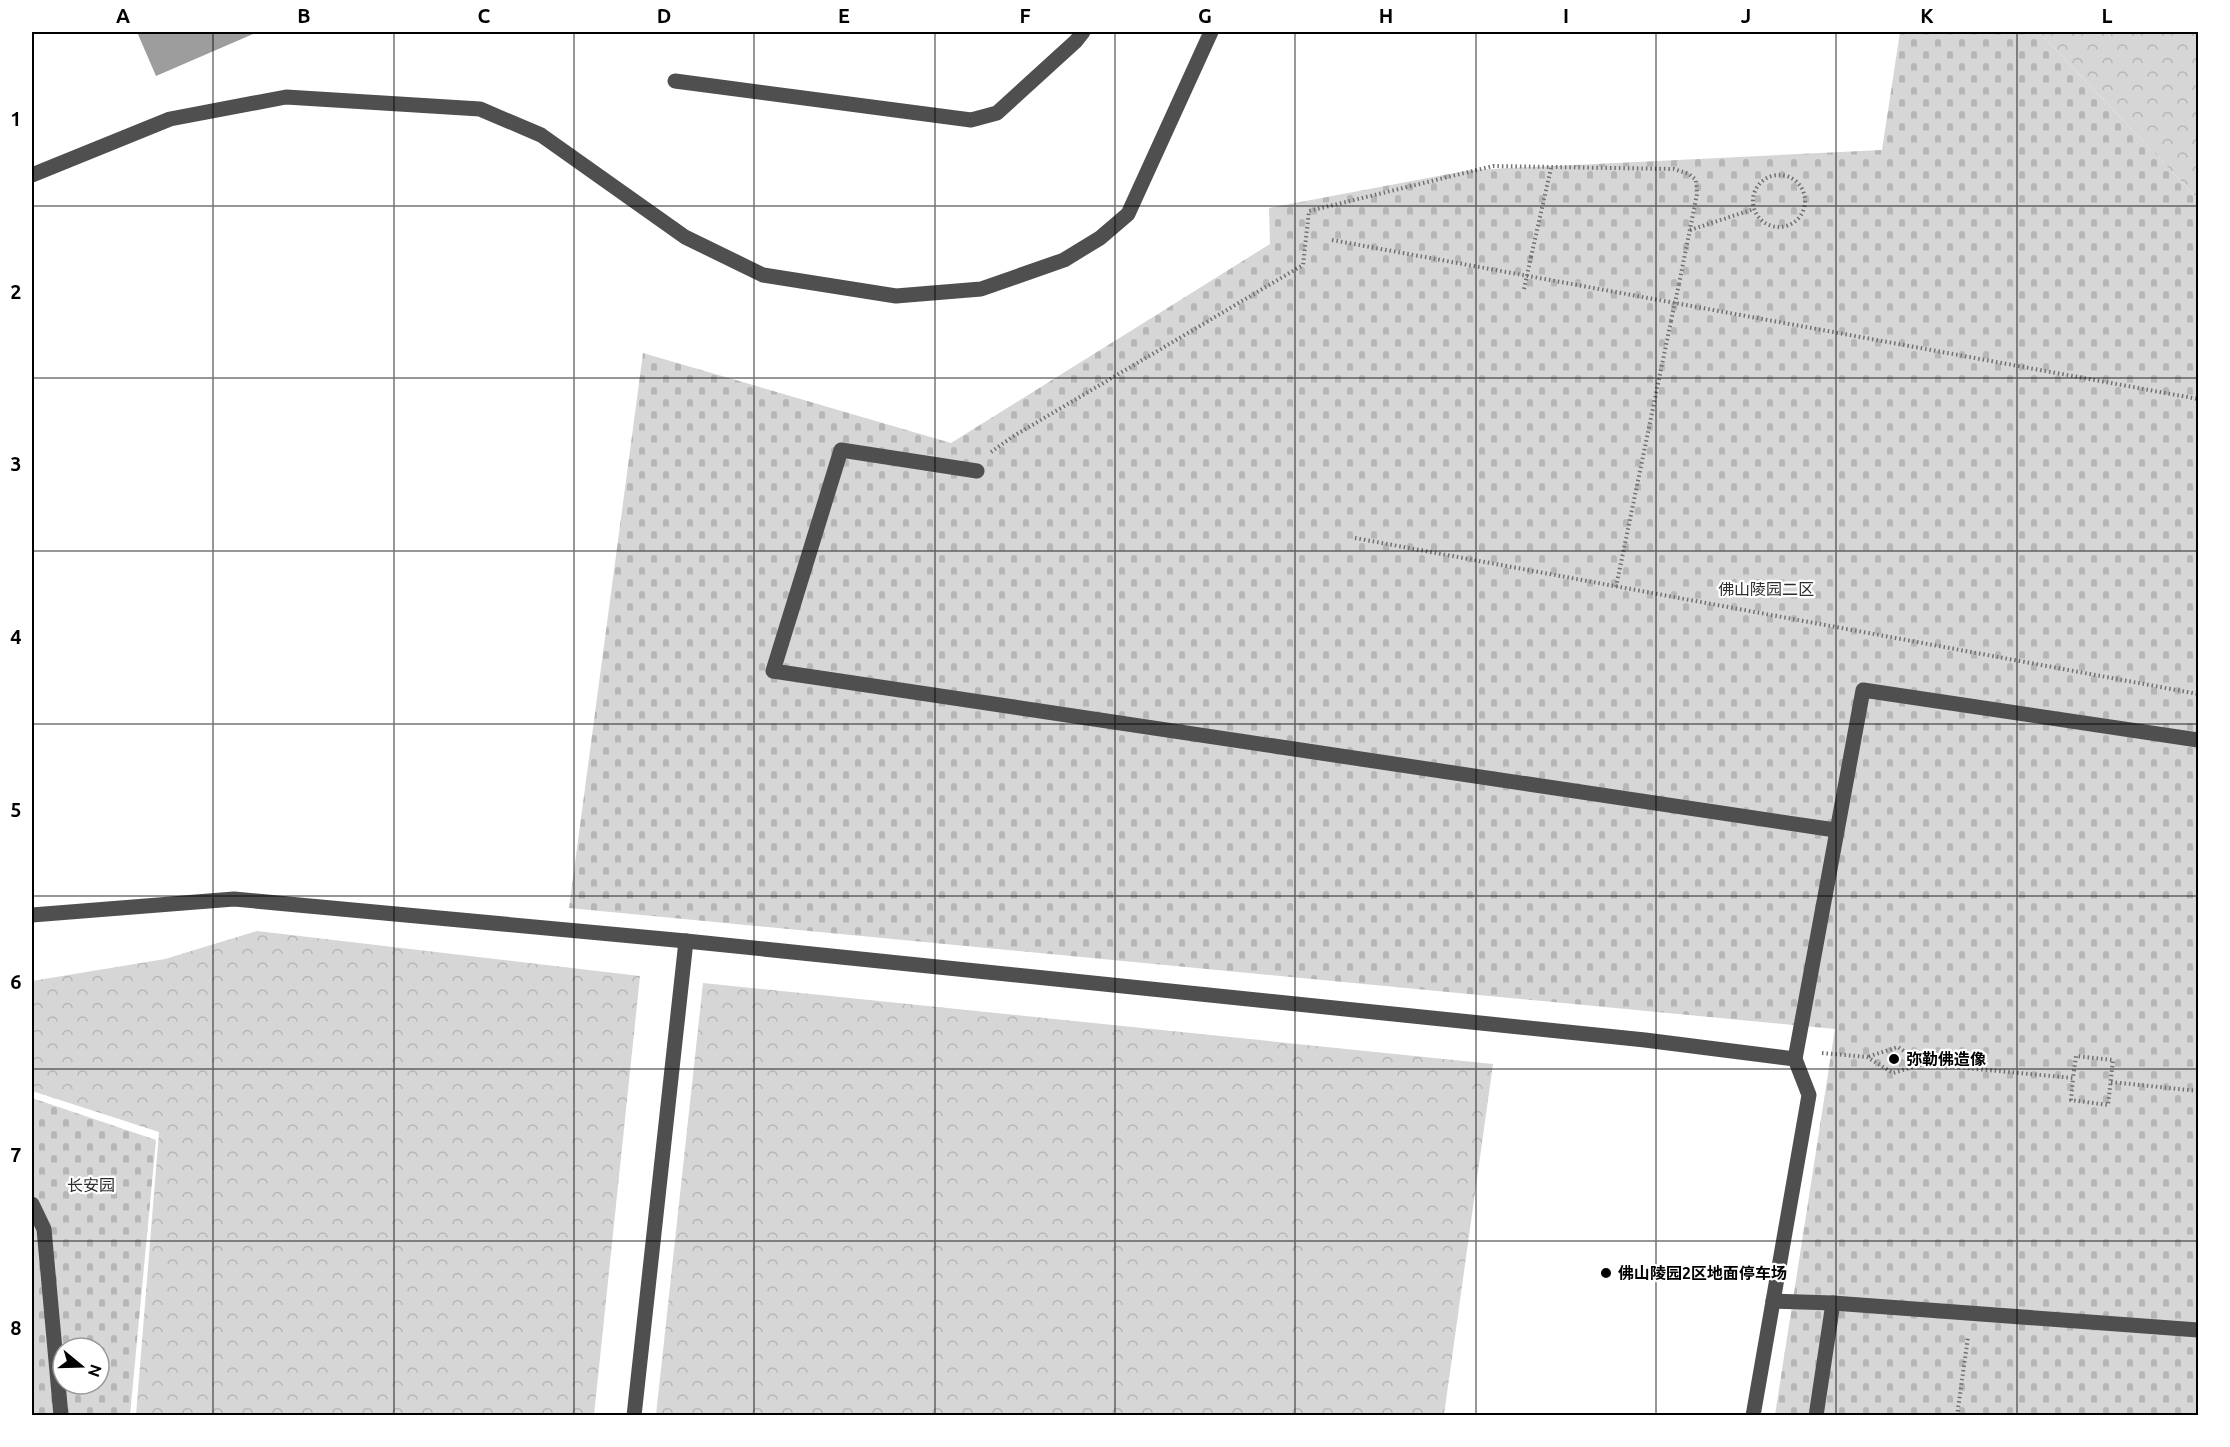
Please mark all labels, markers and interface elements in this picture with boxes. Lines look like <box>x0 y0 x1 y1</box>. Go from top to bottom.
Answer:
text: A <box>116 4 130 27</box>
text: B <box>297 4 311 27</box>
text: C <box>478 4 491 27</box>
text: D <box>657 4 671 27</box>
text: E <box>838 4 850 27</box>
text: F <box>1019 4 1031 27</box>
text: G <box>1198 4 1212 27</box>
text: H <box>1379 4 1393 27</box>
text: I <box>1563 4 1569 27</box>
text: J <box>1741 4 1751 27</box>
text: K <box>1920 4 1934 27</box>
text: L <box>2102 4 2113 27</box>
text: 1 <box>10 107 22 130</box>
text: 2 <box>10 280 22 303</box>
text: 3 <box>10 452 22 475</box>
park label: 佛山陵园二区 <box>1718 580 1814 598</box>
text: 4 <box>10 625 22 648</box>
text: 5 <box>10 798 22 821</box>
text: 6 <box>10 970 22 993</box>
place label: 弥勒佛造像 <box>1906 1050 1986 1068</box>
marker: 弥勒佛造像 <box>1887 1052 1901 1066</box>
text: 7 <box>10 1143 22 1166</box>
park label: 长安园 <box>67 1176 115 1194</box>
place label: 佛山陵园2区地面停车场 <box>1618 1264 1787 1282</box>
marker: 佛山陵园2区地面停车场 <box>1599 1266 1613 1280</box>
text: 8 <box>10 1316 22 1339</box>
north arrow <box>51 1336 111 1396</box>
text: N <box>85 1362 106 1379</box>

